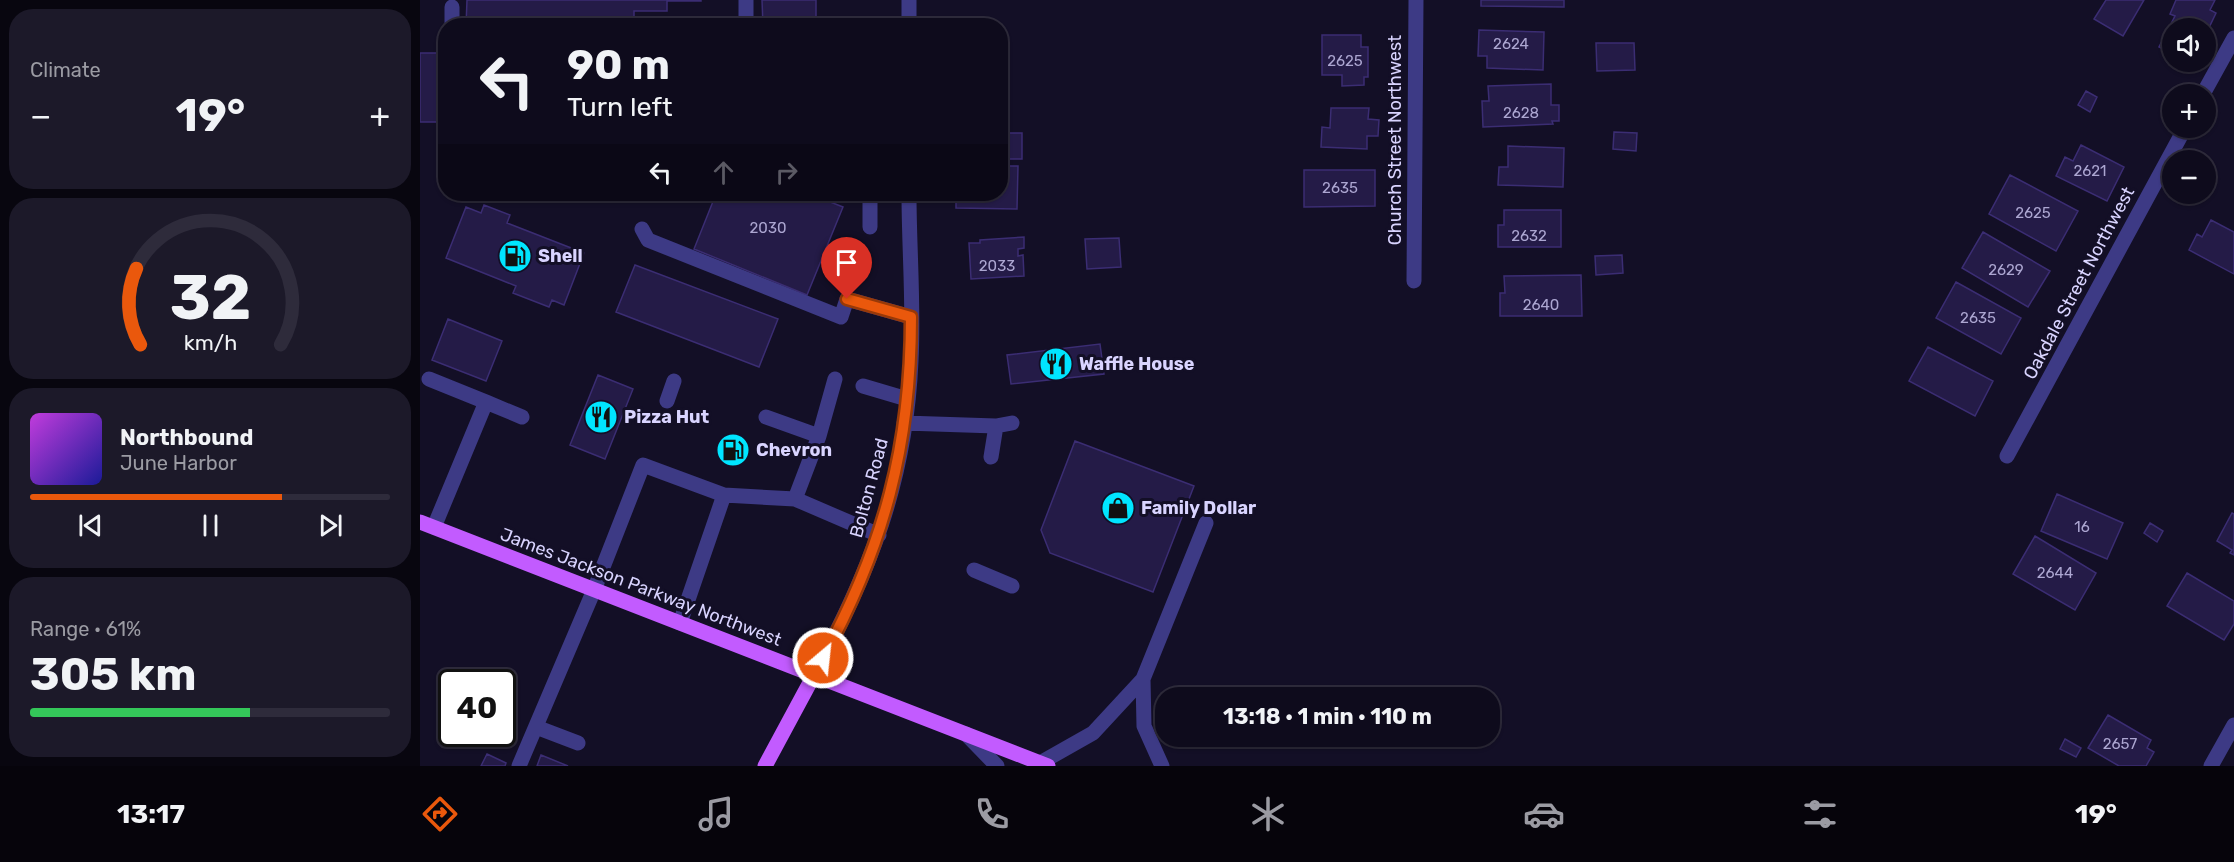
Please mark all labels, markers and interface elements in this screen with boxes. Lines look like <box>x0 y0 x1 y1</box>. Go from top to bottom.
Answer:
map controls <box>2162 18 2216 204</box>
button: sound <box>2162 18 2216 72</box>
street label: Church Street Northwest <box>1384 35 1406 245</box>
house number: 2624 <box>1493 35 1529 53</box>
text: 90 m <box>567 40 670 90</box>
icon: left <box>468 42 546 120</box>
house number: 2625 <box>1327 52 1363 70</box>
text: Climate <box>30 58 101 82</box>
button: + <box>2162 84 2216 138</box>
text: 19° <box>176 89 245 142</box>
text: Turn left <box>567 91 672 123</box>
text: − <box>30 96 51 135</box>
text: + <box>369 96 390 135</box>
house number: 2628 <box>1503 104 1539 122</box>
button: − <box>2162 150 2216 204</box>
icon: left <box>644 156 677 189</box>
icon: ahead <box>707 156 740 189</box>
icon: right <box>770 156 803 189</box>
house number: 2621 <box>2073 162 2107 180</box>
house number: 2635 <box>1322 179 1358 197</box>
street label: Oakdale Street Northwest <box>2019 183 2139 383</box>
house number: 2625 <box>2015 204 2051 222</box>
house number: 2030 <box>750 219 786 237</box>
house number: 2632 <box>1511 227 1547 245</box>
pin <box>821 237 872 299</box>
fuel station icon: Shell <box>497 238 533 274</box>
place label: Shell <box>538 245 583 267</box>
icon: arrive <box>830 246 863 279</box>
house number: 2033 <box>979 257 1015 275</box>
house number: 2629 <box>1988 261 2024 279</box>
text: 32 <box>169 262 251 336</box>
house number: 2640 <box>1523 296 1559 314</box>
house number: 2635 <box>1960 309 1996 327</box>
text: km/h <box>183 331 237 356</box>
restaurant icon: Waffle House <box>1038 346 1074 382</box>
place label: Waffle House <box>1079 353 1195 375</box>
restaurant icon: Pizza Hut <box>583 399 619 435</box>
place label: Pizza Hut <box>624 406 709 428</box>
text: Northbound <box>120 424 253 451</box>
fuel station icon: Chevron <box>715 432 751 468</box>
street label: Bolton Road <box>845 436 893 540</box>
place label: Chevron <box>756 439 832 461</box>
text: June Harbor <box>120 451 237 475</box>
shop icon: Family Dollar <box>1100 490 1136 526</box>
place label: Family Dollar <box>1141 497 1256 519</box>
icon: previous <box>74 509 107 542</box>
icon: pause <box>194 509 227 542</box>
icon: next <box>314 509 347 542</box>
house number: 16 <box>2074 518 2090 536</box>
street label: James Jackson Parkway Northwest <box>497 523 785 651</box>
house number: 2644 <box>2037 564 2073 582</box>
text: Range · 61% <box>30 617 141 641</box>
position arrow <box>791 626 855 690</box>
text: 305 km <box>30 648 196 701</box>
speed limit sign: 40 <box>438 669 516 747</box>
text: 13:18 · 1 min · 110 m <box>1223 703 1432 730</box>
house number: 2657 <box>2103 735 2138 753</box>
icon: directions <box>419 793 461 835</box>
icon: music <box>695 793 737 835</box>
icon: phone <box>971 793 1013 835</box>
icon: climate <box>1247 793 1289 835</box>
icon: car <box>1523 793 1565 835</box>
icon: filters <box>1799 793 1841 835</box>
text: 13:17 <box>117 798 185 830</box>
text: 19° <box>2075 798 2117 830</box>

